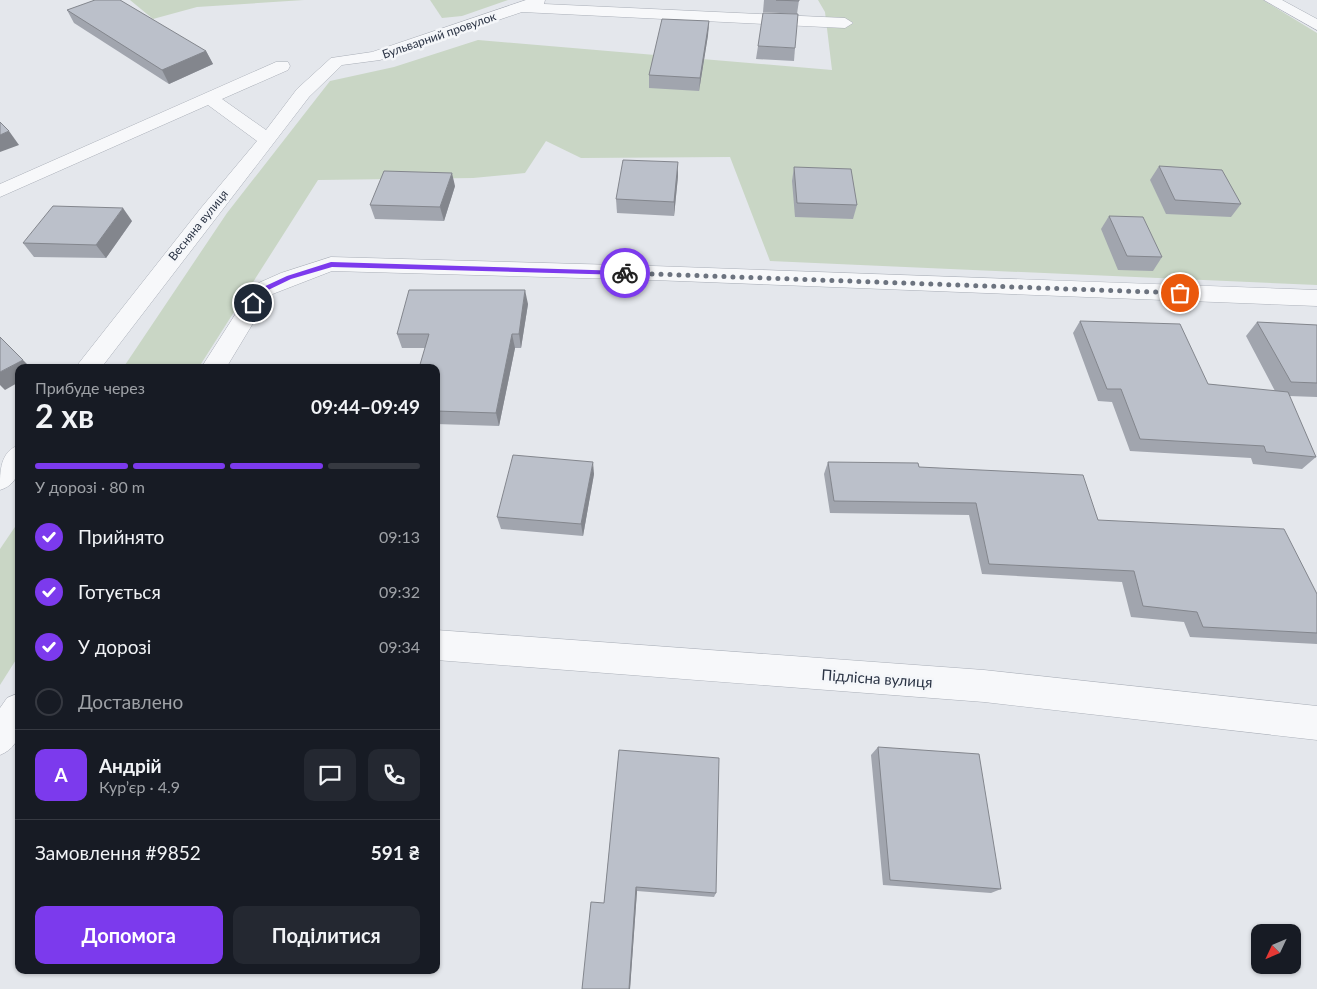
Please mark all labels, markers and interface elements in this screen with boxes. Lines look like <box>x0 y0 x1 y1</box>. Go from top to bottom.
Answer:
street label: Бульварний провулок <box>380 8 499 62</box>
street label: Весняна вулиця <box>165 187 231 263</box>
courier <box>600 248 650 298</box>
icon: bike <box>611 259 639 287</box>
pin <box>1159 272 1201 314</box>
icon: bag <box>1166 279 1194 307</box>
pin <box>232 282 274 324</box>
icon: home <box>239 289 267 317</box>
text: Прибуде через <box>35 378 145 397</box>
text: 09:44–09:49 <box>311 395 420 418</box>
text: 2 хв <box>35 396 94 435</box>
text: У дорозі · 80 m <box>35 477 145 496</box>
icon: check <box>35 523 63 551</box>
text: Прийнято <box>78 525 164 548</box>
text: 09:13 <box>379 527 420 546</box>
icon: check <box>35 578 63 606</box>
text: Готується <box>78 580 161 603</box>
text: 09:32 <box>379 582 420 601</box>
icon: check <box>35 633 63 661</box>
text: У дорозі <box>78 635 151 658</box>
text: 09:34 <box>379 637 420 656</box>
street label: Підлісна вулиця <box>821 665 933 691</box>
text: Доставлено <box>78 690 183 713</box>
button: chat <box>304 749 356 801</box>
button: phone <box>368 749 420 801</box>
text: Андрій <box>99 754 162 777</box>
text: А <box>54 763 68 786</box>
text: Кур’єр · 4.9 <box>99 777 180 796</box>
text: Замовлення #9852 <box>35 841 201 864</box>
text: 591 ₴ <box>371 841 420 864</box>
button: Допомога <box>35 906 223 964</box>
button: Поділитися <box>233 906 420 964</box>
north arrow <box>1251 924 1301 974</box>
map controls <box>1251 924 1301 974</box>

